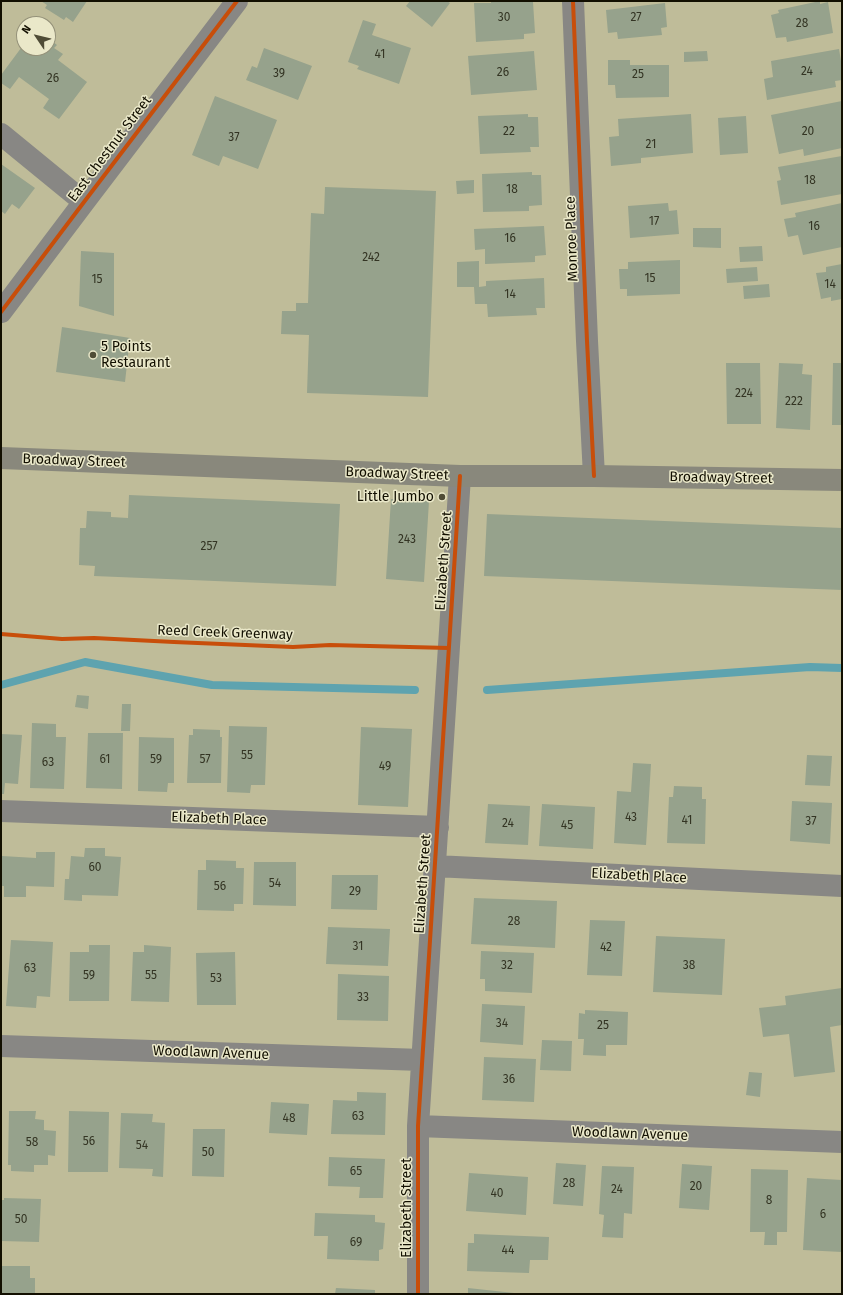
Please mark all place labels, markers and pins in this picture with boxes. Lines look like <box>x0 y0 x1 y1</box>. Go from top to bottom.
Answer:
place label: 5 Points Restaurant <box>101 339 170 372</box>
marker: 5 Points Restaurant <box>88 350 98 360</box>
place label: Little Jumbo <box>357 489 434 505</box>
marker: Little Jumbo <box>437 492 447 502</box>

